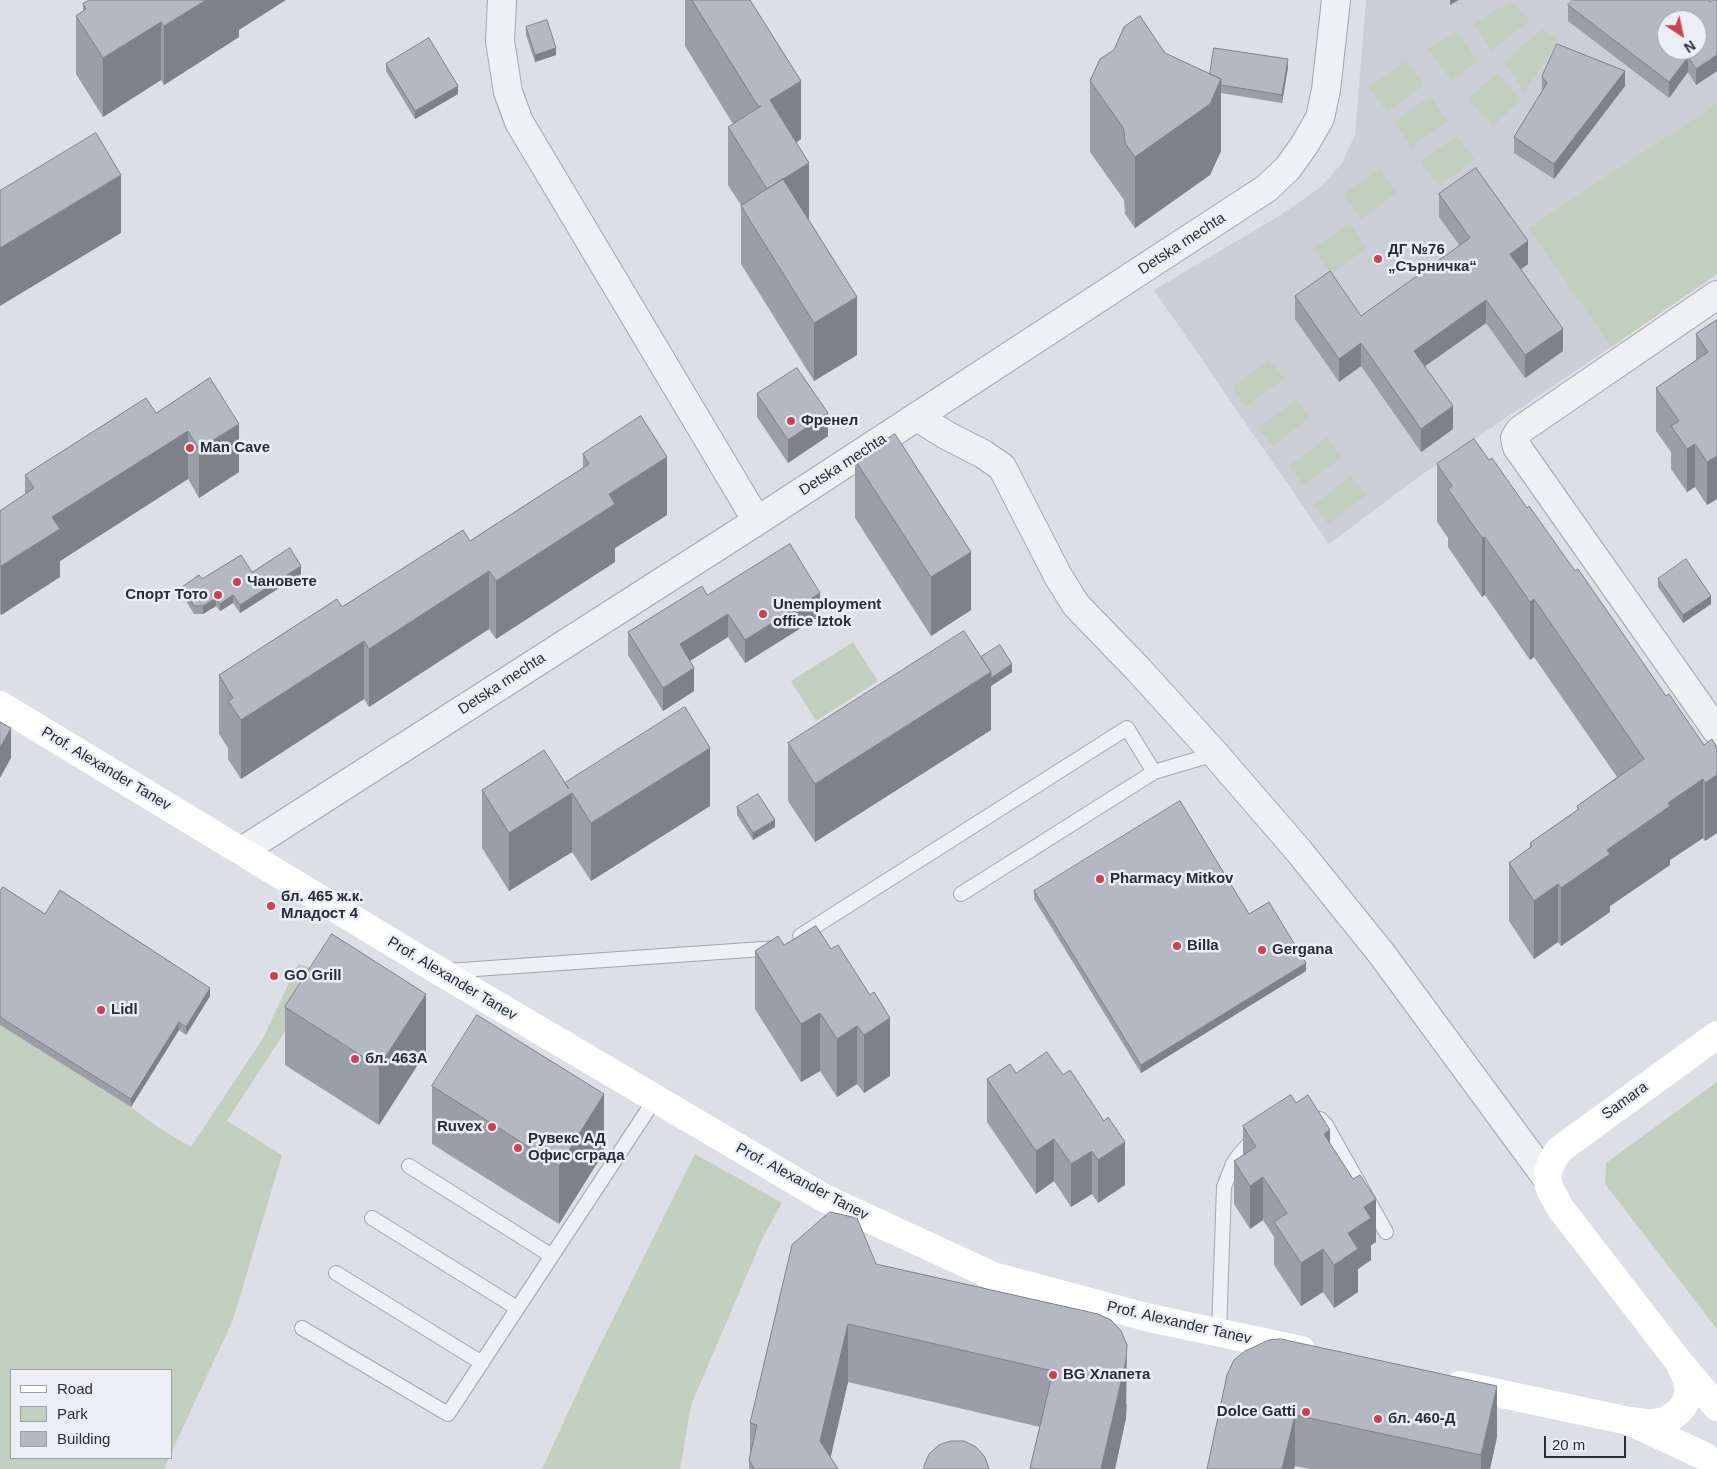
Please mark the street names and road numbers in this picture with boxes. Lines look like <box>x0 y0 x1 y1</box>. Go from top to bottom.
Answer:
street label: Detska mechta <box>1135 209 1229 279</box>
street label: Detska mechta <box>796 430 890 500</box>
street label: Detska mechta <box>455 649 549 719</box>
street label: Prof. Alexander Tanev <box>38 723 174 815</box>
street label: Prof. Alexander Tanev <box>384 933 520 1025</box>
street label: Samara <box>1598 1078 1652 1124</box>
street label: Prof. Alexander Tanev <box>733 1139 871 1225</box>
street label: Prof. Alexander Tanev <box>1105 1298 1253 1348</box>

